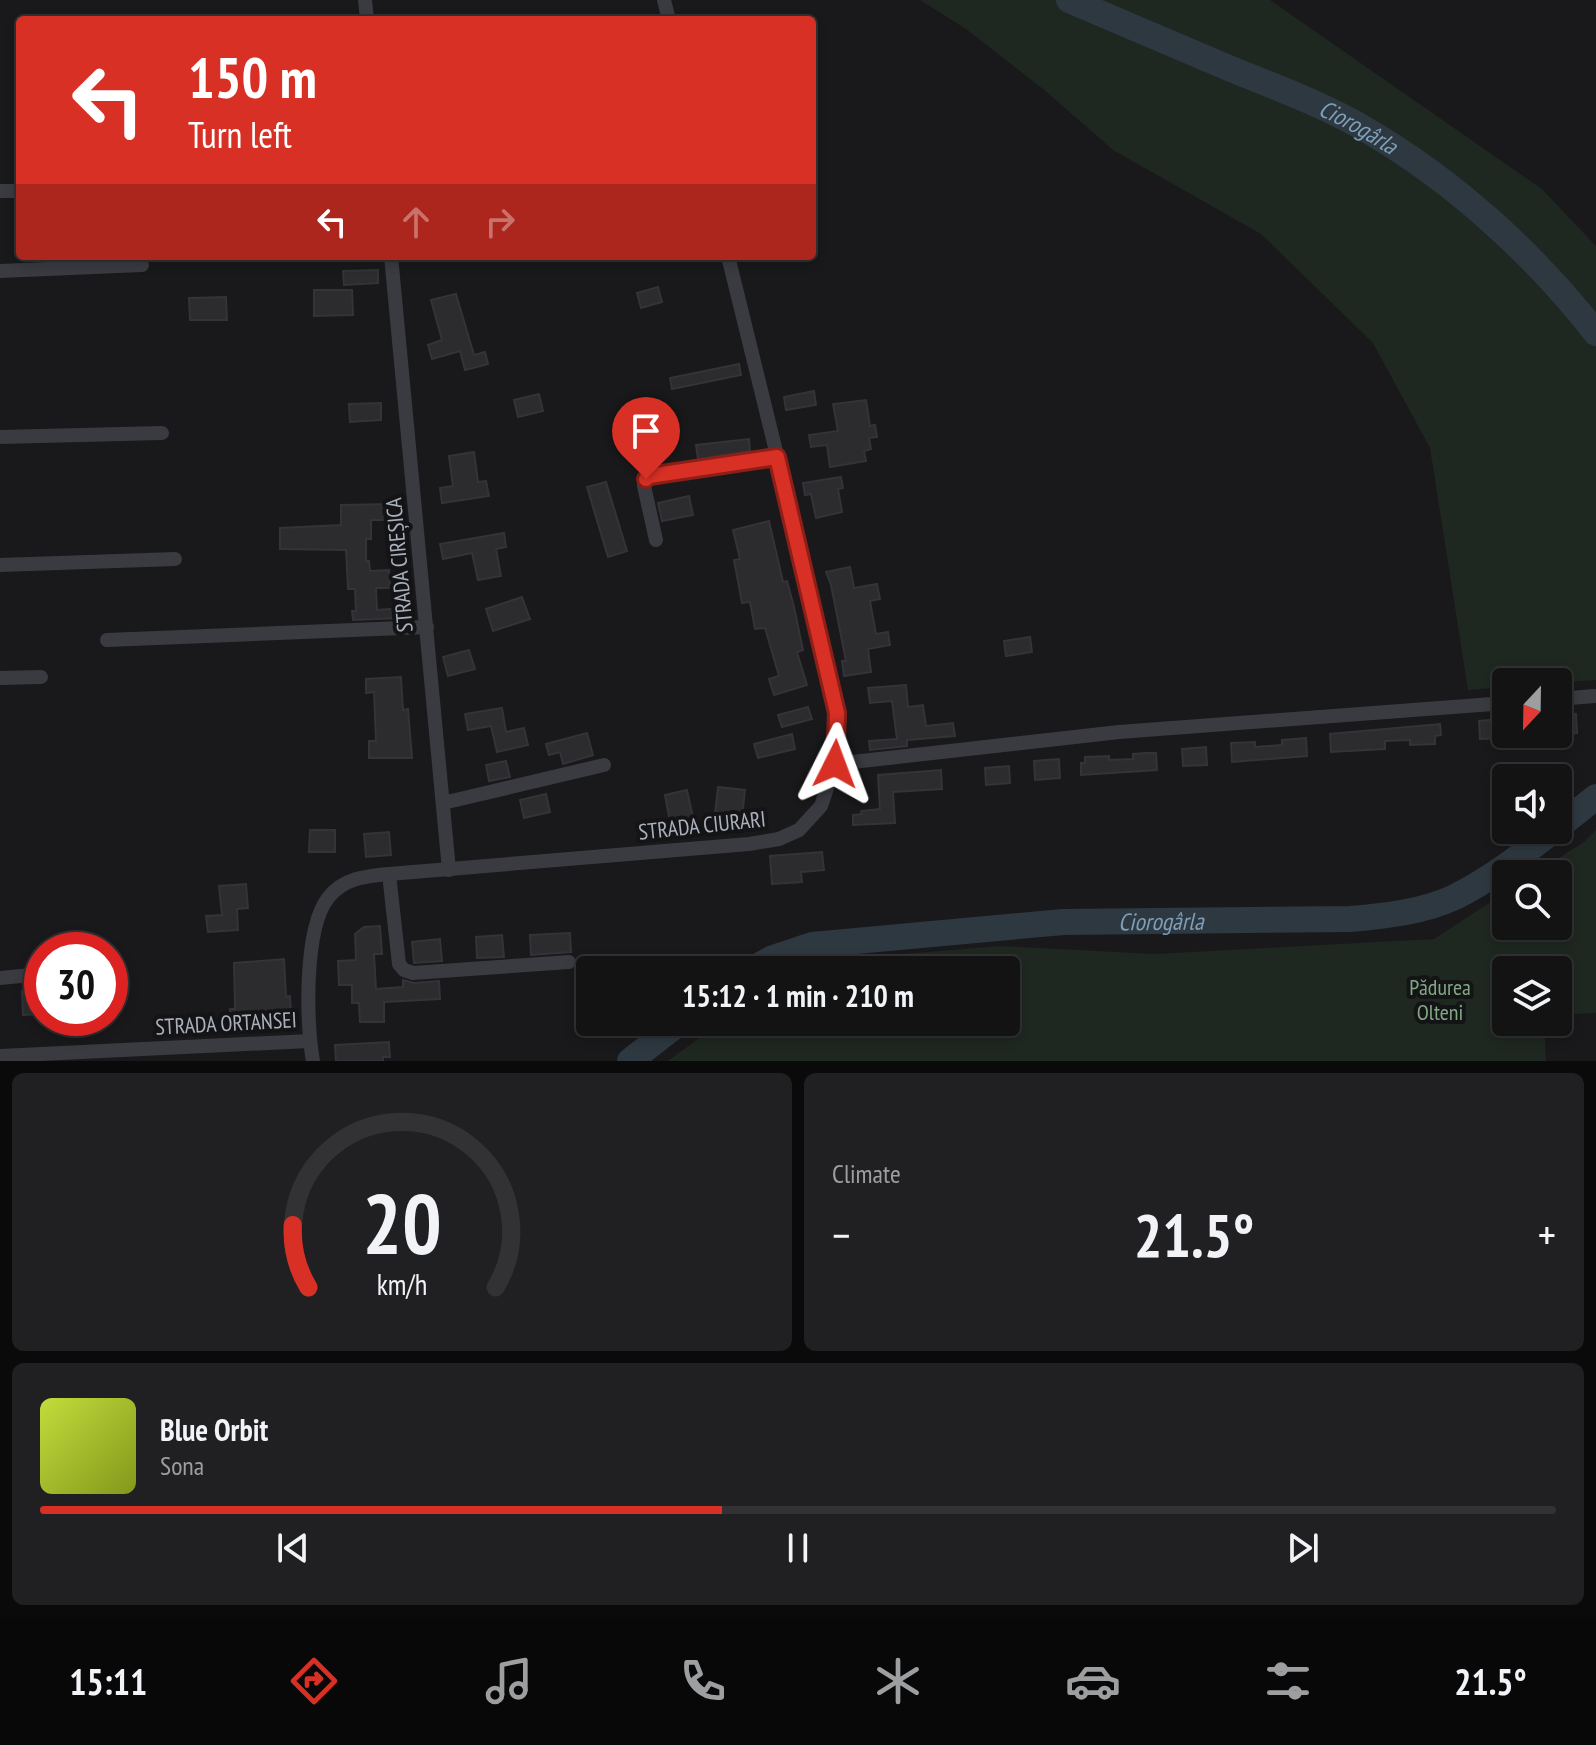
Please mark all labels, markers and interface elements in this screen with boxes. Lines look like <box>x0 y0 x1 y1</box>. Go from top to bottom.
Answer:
text: 150 m <box>188 41 317 113</box>
icon: left <box>56 48 160 152</box>
water label: Ciorogârla <box>1314 92 1405 162</box>
text: Turn left <box>188 111 292 158</box>
icon: left <box>310 200 354 244</box>
icon: ahead <box>394 200 438 244</box>
icon: right <box>478 200 522 244</box>
pin <box>612 397 680 479</box>
icon: arrive <box>624 409 668 453</box>
street label: STRADA CIREȘICA <box>379 496 419 633</box>
north arrow <box>1492 668 1572 748</box>
map controls <box>1492 668 1572 1036</box>
position arrow <box>793 722 877 806</box>
button: sound <box>1492 764 1572 844</box>
street label: STRADA CIURARI <box>637 804 767 846</box>
button: search <box>1492 860 1572 940</box>
water label: Ciorogârla <box>1118 905 1205 937</box>
speed limit sign: 30 <box>24 932 128 1036</box>
button: layers <box>1492 956 1572 1036</box>
park label: Pădurea Olteni <box>1409 973 1471 1026</box>
text: 15:12 · 1 min · 210 m <box>682 976 914 1015</box>
street label: STRADA ORTANSEI <box>155 1005 297 1041</box>
text: Climate <box>832 1157 901 1190</box>
text: 20 <box>362 1169 442 1277</box>
text: 21.5° <box>1134 1196 1254 1274</box>
text: − <box>832 1206 850 1263</box>
text: + <box>1538 1206 1556 1263</box>
text: km/h <box>377 1266 427 1303</box>
text: Blue Orbit <box>160 1410 268 1449</box>
text: Sona <box>160 1449 204 1482</box>
icon: previous <box>271 1526 315 1570</box>
icon: pause <box>776 1526 820 1570</box>
icon: next <box>1281 1526 1325 1570</box>
icon: directions <box>286 1653 342 1709</box>
icon: music <box>481 1653 537 1709</box>
icon: phone <box>675 1653 731 1709</box>
icon: climate <box>870 1653 926 1709</box>
icon: car <box>1065 1653 1121 1709</box>
icon: filters <box>1260 1653 1316 1709</box>
text: 15:11 <box>69 1658 147 1705</box>
text: 21.5° <box>1454 1658 1527 1705</box>

